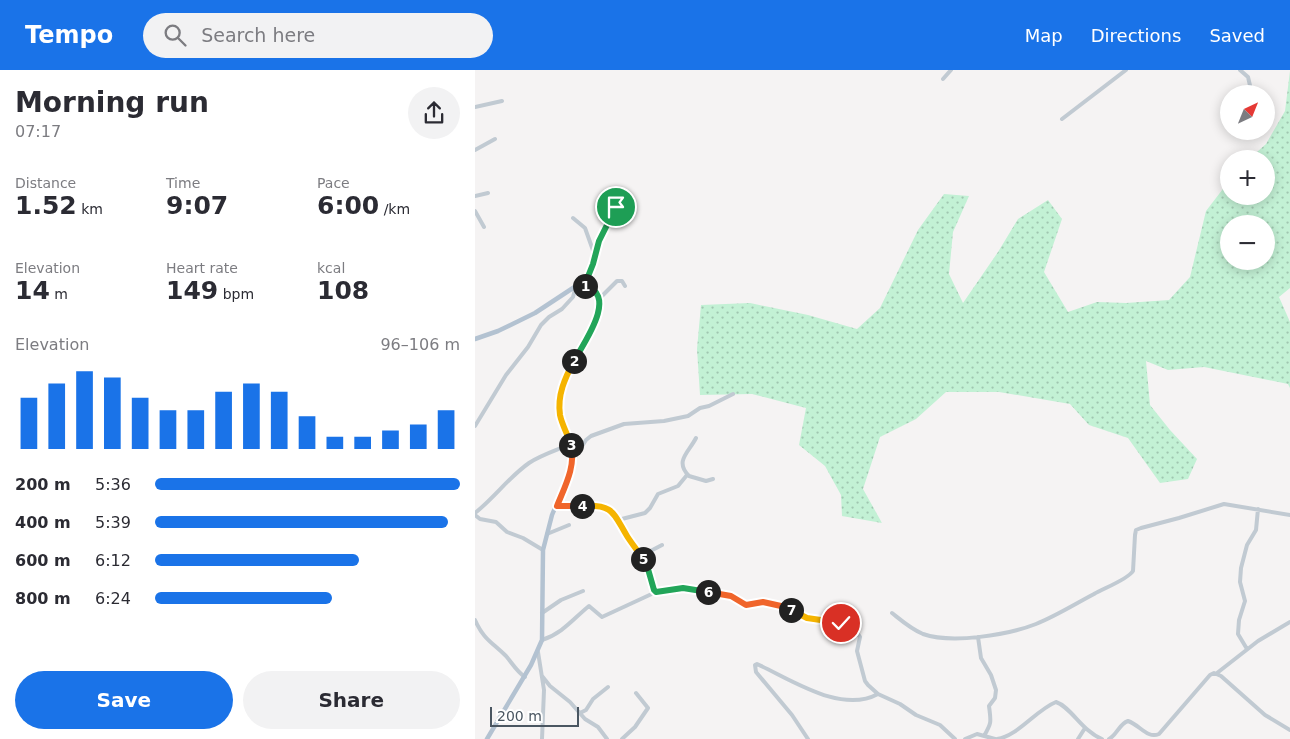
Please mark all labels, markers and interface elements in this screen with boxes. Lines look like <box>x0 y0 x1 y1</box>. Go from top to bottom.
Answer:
search box <box>143 13 493 58</box>
text: Tempo <box>25 21 113 49</box>
icon: search <box>161 21 189 49</box>
text: Search here <box>201 24 315 46</box>
text: Map <box>1025 25 1063 46</box>
text: Directions <box>1091 25 1181 46</box>
text: Saved <box>1209 25 1265 46</box>
north arrow <box>1220 85 1275 140</box>
map controls <box>1220 85 1275 270</box>
text: Morning run <box>15 86 209 119</box>
button: share <box>408 87 460 139</box>
text: 07:17 <box>15 122 61 141</box>
button: + <box>1220 150 1275 205</box>
text: Distance <box>15 175 76 191</box>
text: Time <box>166 175 200 191</box>
text: Pace <box>317 175 350 191</box>
pin <box>595 186 637 228</box>
text: 1.52 <box>15 191 77 220</box>
text: 9:07 <box>166 191 228 220</box>
text: 6:00 <box>317 191 379 220</box>
icon: arrive <box>602 193 630 221</box>
text: km <box>77 201 103 217</box>
text: /km <box>379 201 410 217</box>
button: − <box>1220 215 1275 270</box>
text: Elevation <box>15 260 80 276</box>
text: Heart rate <box>166 260 238 276</box>
text: kcal <box>317 260 345 276</box>
pin: 1 <box>573 274 597 298</box>
text: 14 <box>15 276 50 305</box>
text: 149 <box>166 276 218 305</box>
text: 108 <box>317 276 369 305</box>
text: 1 <box>581 278 590 294</box>
text: m <box>50 286 68 302</box>
text: bpm <box>218 286 254 302</box>
text: Elevation <box>15 335 89 354</box>
text: 96–106 m <box>380 335 460 354</box>
pin: 2 <box>561 348 587 374</box>
text: 2 <box>570 353 579 369</box>
pin: 3 <box>559 432 583 458</box>
text: 3 <box>567 437 576 453</box>
text: 200 m <box>15 475 71 494</box>
text: 5:36 <box>95 475 131 494</box>
pin: 4 <box>569 494 595 518</box>
text: 4 <box>578 498 587 514</box>
text: 400 m <box>15 513 71 532</box>
text: 5:39 <box>95 513 131 532</box>
pin: 5 <box>631 546 655 572</box>
text: 600 m <box>15 551 71 570</box>
text: 6:12 <box>95 551 131 570</box>
text: 5 <box>639 551 648 567</box>
pin: 6 <box>695 580 721 604</box>
text: 6 <box>704 584 713 600</box>
text: 800 m <box>15 589 71 608</box>
text: 6:24 <box>95 589 131 608</box>
pin: 7 <box>779 598 803 622</box>
text: 7 <box>787 602 796 618</box>
pin <box>820 602 862 644</box>
icon: check <box>827 609 855 637</box>
button: Save <box>15 671 233 729</box>
button: Share <box>243 671 460 729</box>
scale bar <box>490 704 579 727</box>
text: 200 m <box>497 708 542 724</box>

